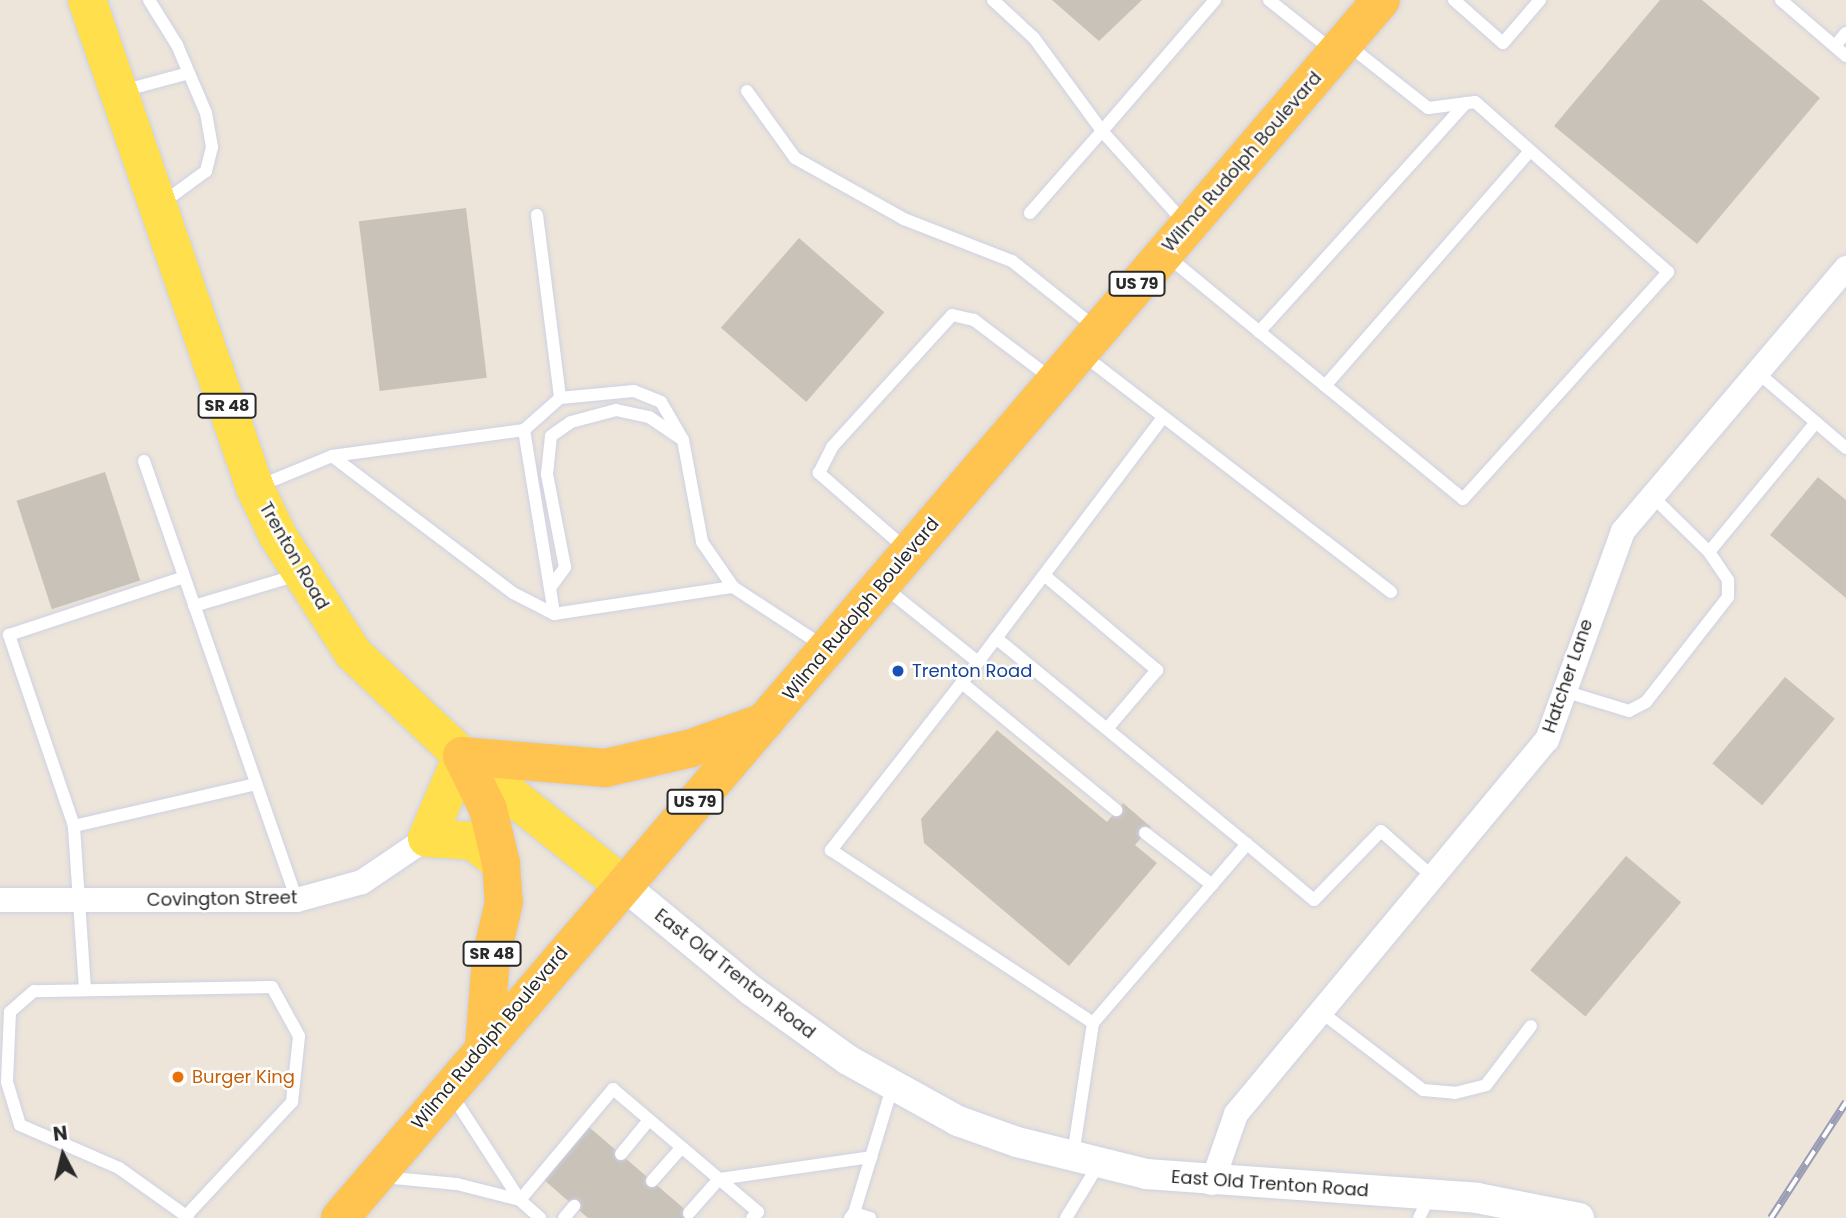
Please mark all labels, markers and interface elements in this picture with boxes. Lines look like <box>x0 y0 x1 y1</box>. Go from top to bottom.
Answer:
street label: Wilma Rudolph Boulevard <box>1158 67 1326 257</box>
road number: US 79 <box>1107 272 1167 296</box>
road number: SR 48 <box>197 394 257 418</box>
street label: Trenton Road <box>255 498 333 614</box>
street label: Wilma Rudolph Boulevard <box>778 513 944 705</box>
street label: Hatcher Lane <box>1538 616 1598 736</box>
place label: Trenton Road <box>912 660 1032 682</box>
marker: Trenton Road <box>890 663 906 679</box>
road number: US 79 <box>665 790 725 814</box>
street label: Covington Street <box>146 887 298 911</box>
street label: East Old Trenton Road <box>650 905 820 1043</box>
street label: Wilma Rudolph Boulevard <box>407 942 573 1134</box>
road number: SR 48 <box>462 942 522 966</box>
place label: Burger King <box>192 1066 295 1088</box>
marker: Burger King <box>170 1069 186 1085</box>
text: N <box>52 1119 69 1148</box>
north arrow <box>28 1120 98 1190</box>
street label: East Old Trenton Road <box>1170 1166 1370 1202</box>

